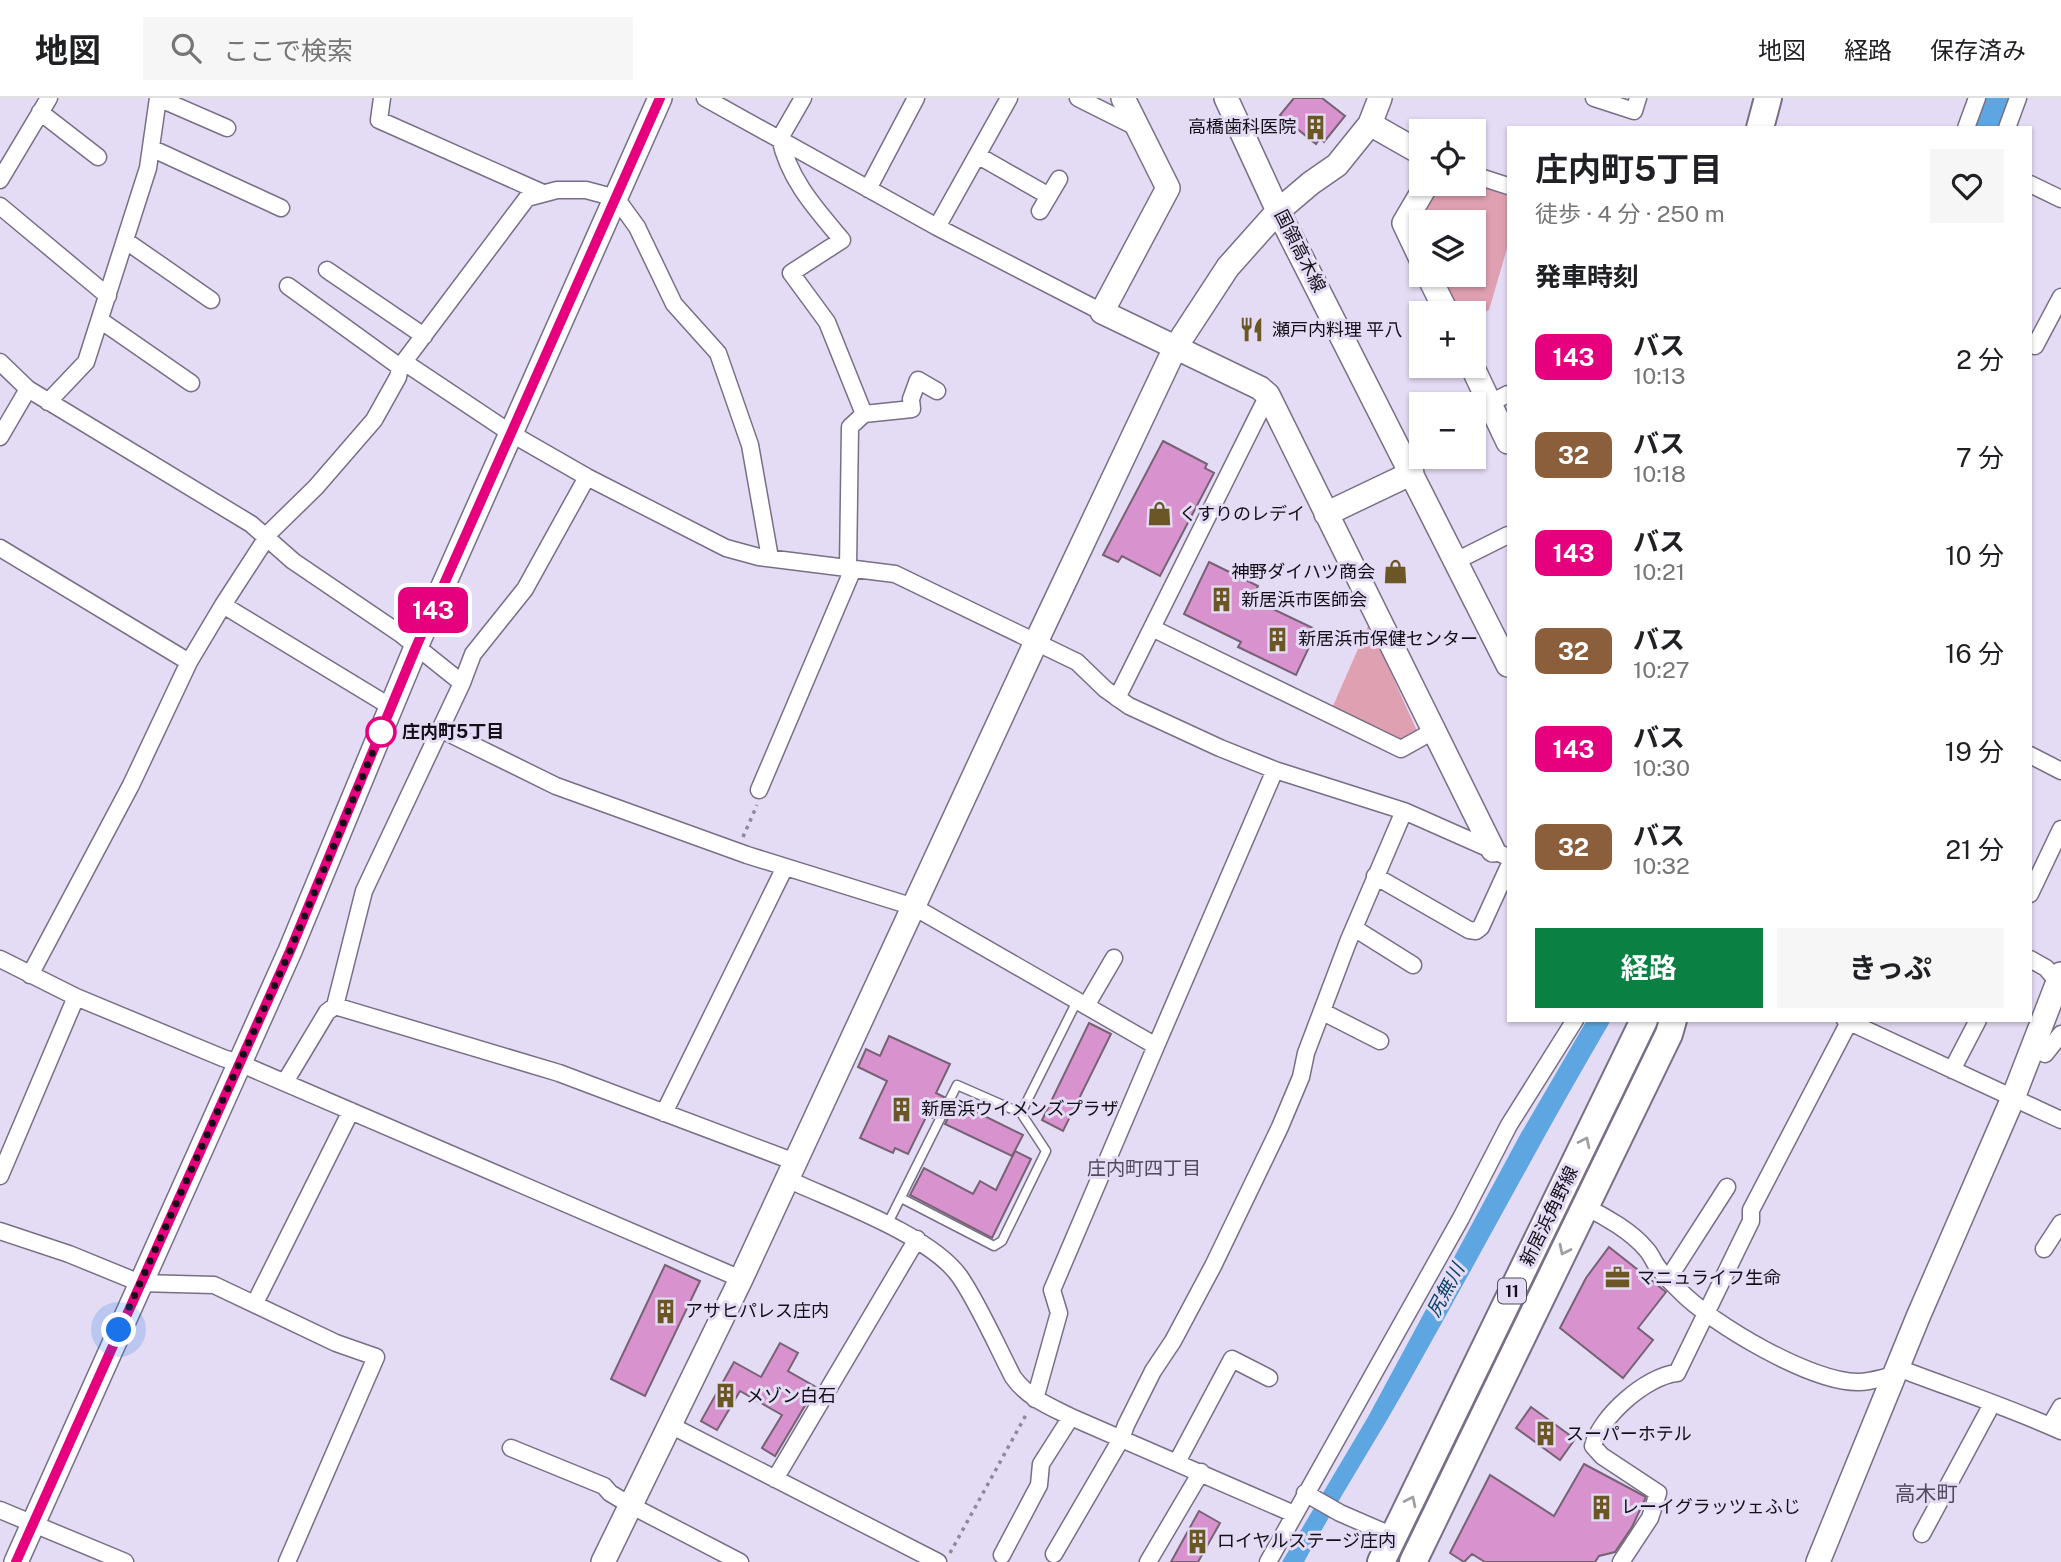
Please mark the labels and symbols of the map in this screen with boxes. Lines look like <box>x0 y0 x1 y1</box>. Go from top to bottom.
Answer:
building icon: 高橋歯科医院 <box>1302 113 1330 141</box>
place label: 高橋歯科医院 <box>1188 116 1296 137</box>
street label: 国領高木線 <box>1271 206 1330 296</box>
restaurant icon: 瀬戸内料理 平八 <box>1238 316 1266 344</box>
place label: 瀬戸内料理 平八 <box>1272 319 1402 340</box>
shop icon: くすりのレデイ <box>1145 500 1173 528</box>
place label: くすりのレデイ <box>1179 503 1305 524</box>
shop icon: 神野ダイハツ商会 <box>1381 558 1409 586</box>
place label: 神野ダイハツ商会 <box>1231 561 1375 582</box>
building icon: 新居浜市医師会 <box>1207 586 1235 614</box>
line badge: 143 <box>393 587 473 633</box>
place label: 新居浜市医師会 <box>1241 589 1367 610</box>
building icon: 新居浜市保健センター <box>1264 625 1292 653</box>
place label: 新居浜市保健センター <box>1298 628 1478 649</box>
marker: 庄内町5丁目 <box>366 717 396 747</box>
place label: 庄内町5丁目 <box>402 721 504 742</box>
building icon: 新居浜ウイメンズプラザ <box>887 1095 915 1123</box>
place label: 新居浜ウイメンズプラザ <box>921 1098 1119 1119</box>
one-way arrow <box>1576 1137 1590 1149</box>
district label: 庄内町四丁目 <box>1087 1157 1201 1179</box>
street label: 新居浜角野線 <box>1515 1163 1582 1269</box>
one-way arrow <box>1559 1243 1573 1255</box>
water label: 尻無川 <box>1422 1258 1469 1320</box>
office icon: マニュライフ生命 <box>1603 1264 1631 1292</box>
place label: マニュライフ生命 <box>1637 1267 1781 1288</box>
road number: 11 <box>1498 1278 1526 1303</box>
building icon: アサヒパレス庄内 <box>651 1297 679 1325</box>
place label: アサヒパレス庄内 <box>685 1300 829 1321</box>
your location <box>101 1312 136 1347</box>
building icon: メゾン白石 <box>712 1382 740 1410</box>
place label: メゾン白石 <box>746 1385 836 1406</box>
building icon: スーパーホテル <box>1532 1420 1560 1448</box>
place label: スーパーホテル <box>1566 1423 1692 1444</box>
district label: 高木町 <box>1895 1481 1958 1506</box>
building icon: レーイグラッツェふじ <box>1587 1493 1615 1521</box>
one-way arrow <box>1402 1496 1416 1508</box>
place label: レーイグラッツェふじ <box>1621 1496 1801 1517</box>
building icon: ロイヤルステージ庄内 <box>1183 1527 1211 1555</box>
place label: ロイヤルステージ庄内 <box>1217 1530 1396 1551</box>

